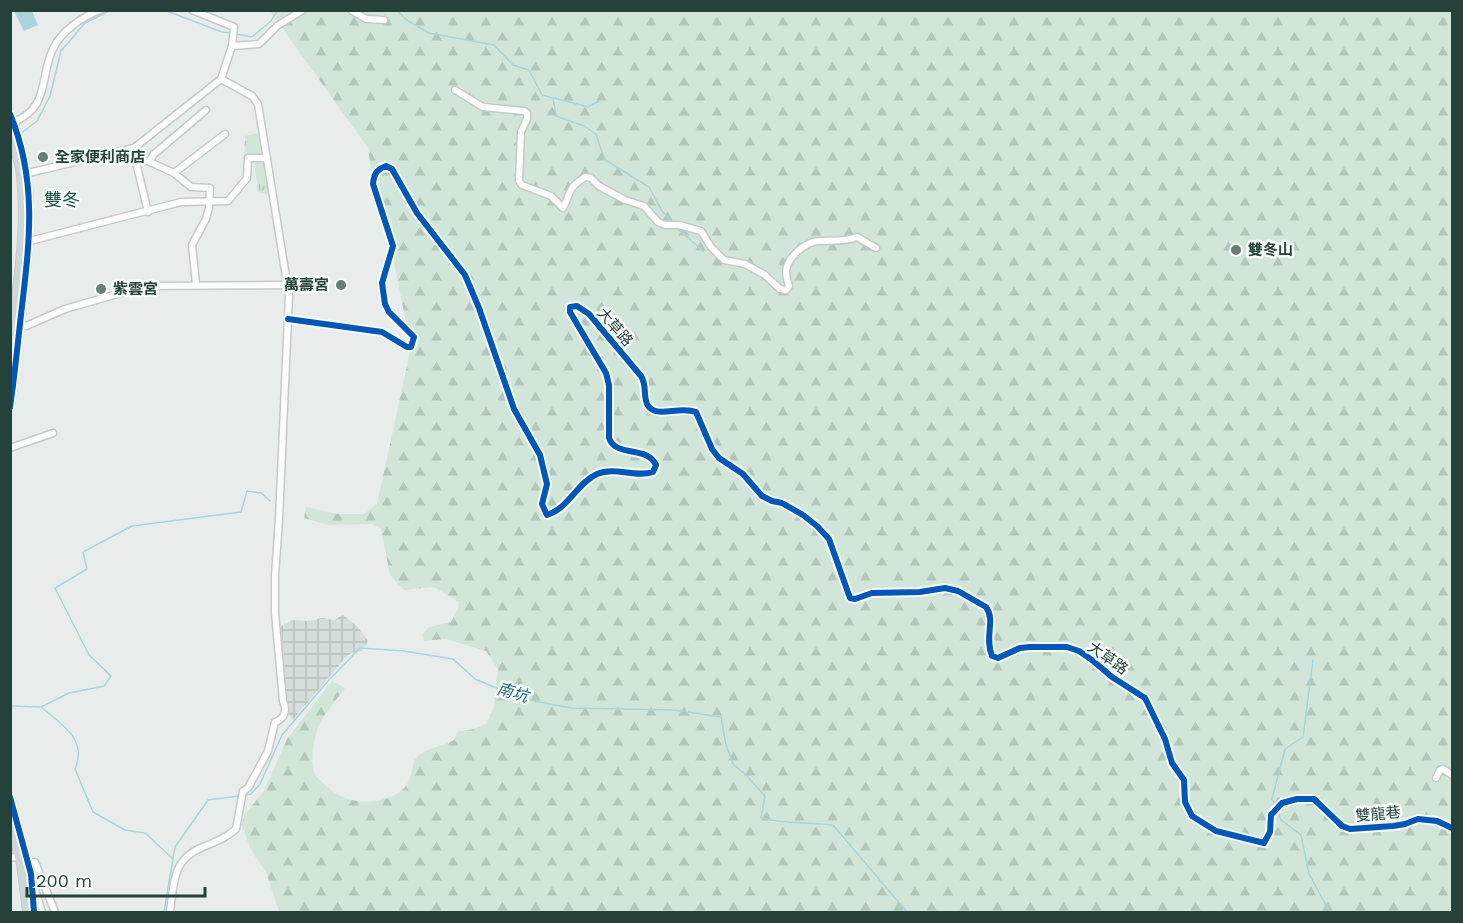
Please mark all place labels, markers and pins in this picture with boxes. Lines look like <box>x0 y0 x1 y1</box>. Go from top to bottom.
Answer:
place label: 全家便利商店 <box>55 148 145 166</box>
marker: 全家便利商店 <box>36 150 50 164</box>
place label: 雙冬山 <box>1248 241 1293 259</box>
marker: 雙冬山 <box>1229 243 1243 257</box>
place label: 萬壽宮 <box>284 276 329 294</box>
marker: 萬壽宮 <box>334 278 348 292</box>
place label: 紫雲宮 <box>113 280 158 298</box>
marker: 紫雲宮 <box>94 282 108 296</box>

